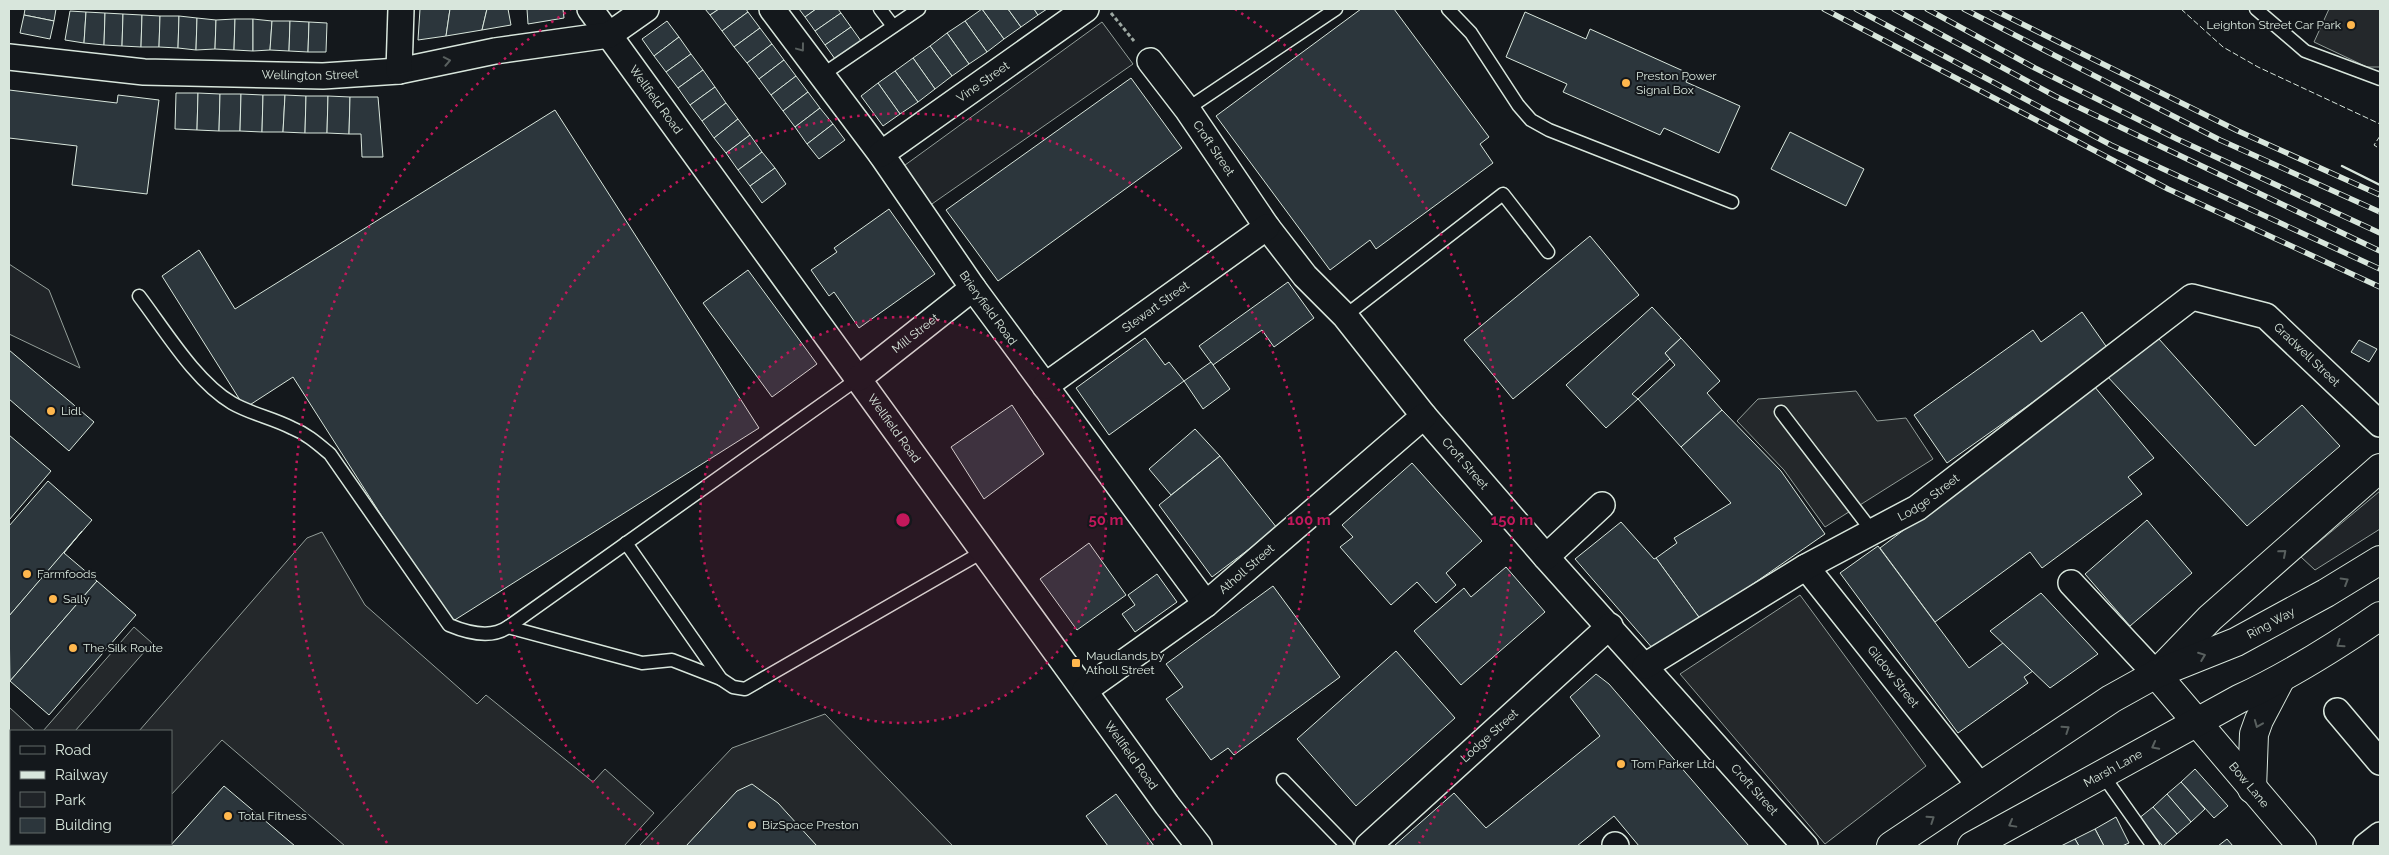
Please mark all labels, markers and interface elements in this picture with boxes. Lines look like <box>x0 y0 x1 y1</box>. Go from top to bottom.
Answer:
place label: Leighton Street Car Park <box>2206 18 2342 32</box>
marker: Leighton Street Car Park <box>2345 19 2357 31</box>
one-way arrow <box>796 42 804 51</box>
one-way arrow <box>443 56 451 67</box>
street label: Vine Street <box>954 58 1012 105</box>
street label: Wellfield Road <box>626 63 685 137</box>
street label: Wellington Street <box>262 67 359 83</box>
place label: Preston Power Signal Box <box>1636 69 1717 97</box>
marker: Preston Power Signal Box <box>1620 77 1632 89</box>
street label: Croft Street <box>1190 118 1237 179</box>
street label: Brieryfield Road <box>956 268 1020 348</box>
street label: Stewart Street <box>1119 278 1192 335</box>
street label: Mill Street <box>889 311 942 356</box>
street label: Gradwell Street <box>2271 320 2343 389</box>
street label: Wellfield Road <box>865 391 923 465</box>
place label: Lidl <box>61 404 82 418</box>
marker: Lidl <box>45 405 57 417</box>
street label: Croft Street <box>1439 435 1491 492</box>
street label: Lodge Street <box>1895 471 1962 524</box>
centre of rings <box>894 511 912 529</box>
text: 50 m <box>1088 511 1124 529</box>
text: 100 m <box>1287 511 1331 529</box>
text: 150 m <box>1491 511 1533 529</box>
street label: Atholl Street <box>1216 541 1277 597</box>
one-way arrow <box>2278 550 2287 559</box>
place label: Farmfoods <box>37 567 97 581</box>
marker: Farmfoods <box>21 568 33 580</box>
one-way arrow <box>2340 578 2349 587</box>
place label: Sally <box>63 592 90 606</box>
marker: Sally <box>47 593 59 605</box>
street label: Ring Way <box>2245 604 2298 642</box>
one-way arrow <box>2336 638 2346 647</box>
place label: The Silk Route <box>83 641 163 655</box>
marker: The Silk Route <box>67 642 79 654</box>
street label: Gildow Street <box>1864 643 1922 710</box>
place label: Maudlands by Atholl Street <box>1086 649 1165 677</box>
one-way arrow <box>2197 652 2205 662</box>
marker: Maudlands by Atholl Street <box>1070 657 1082 669</box>
street label: Lodge Street <box>1458 706 1521 765</box>
street label: Wellfield Road <box>1102 719 1161 792</box>
one-way arrow <box>2254 719 2264 727</box>
one-way arrow <box>2061 726 2070 735</box>
legend <box>10 730 172 845</box>
one-way arrow <box>2151 740 2160 750</box>
text: Road <box>55 741 91 759</box>
street label: Marsh Lane <box>2081 747 2145 790</box>
place label: Tom Parker Ltd <box>1631 757 1715 771</box>
marker: Tom Parker Ltd <box>1615 758 1627 770</box>
street label: Bow Lane <box>2226 759 2272 811</box>
street label: Croft Street <box>1728 761 1781 818</box>
text: Railway <box>55 766 108 784</box>
text: Park <box>55 791 86 809</box>
place label: Total Fitness <box>238 809 307 823</box>
marker: Total Fitness <box>222 810 234 822</box>
text: Building <box>55 816 112 834</box>
one-way arrow <box>1925 816 1935 825</box>
place label: BizSpace Preston <box>762 818 859 832</box>
one-way arrow <box>2008 818 2017 828</box>
marker: BizSpace Preston <box>746 819 758 831</box>

